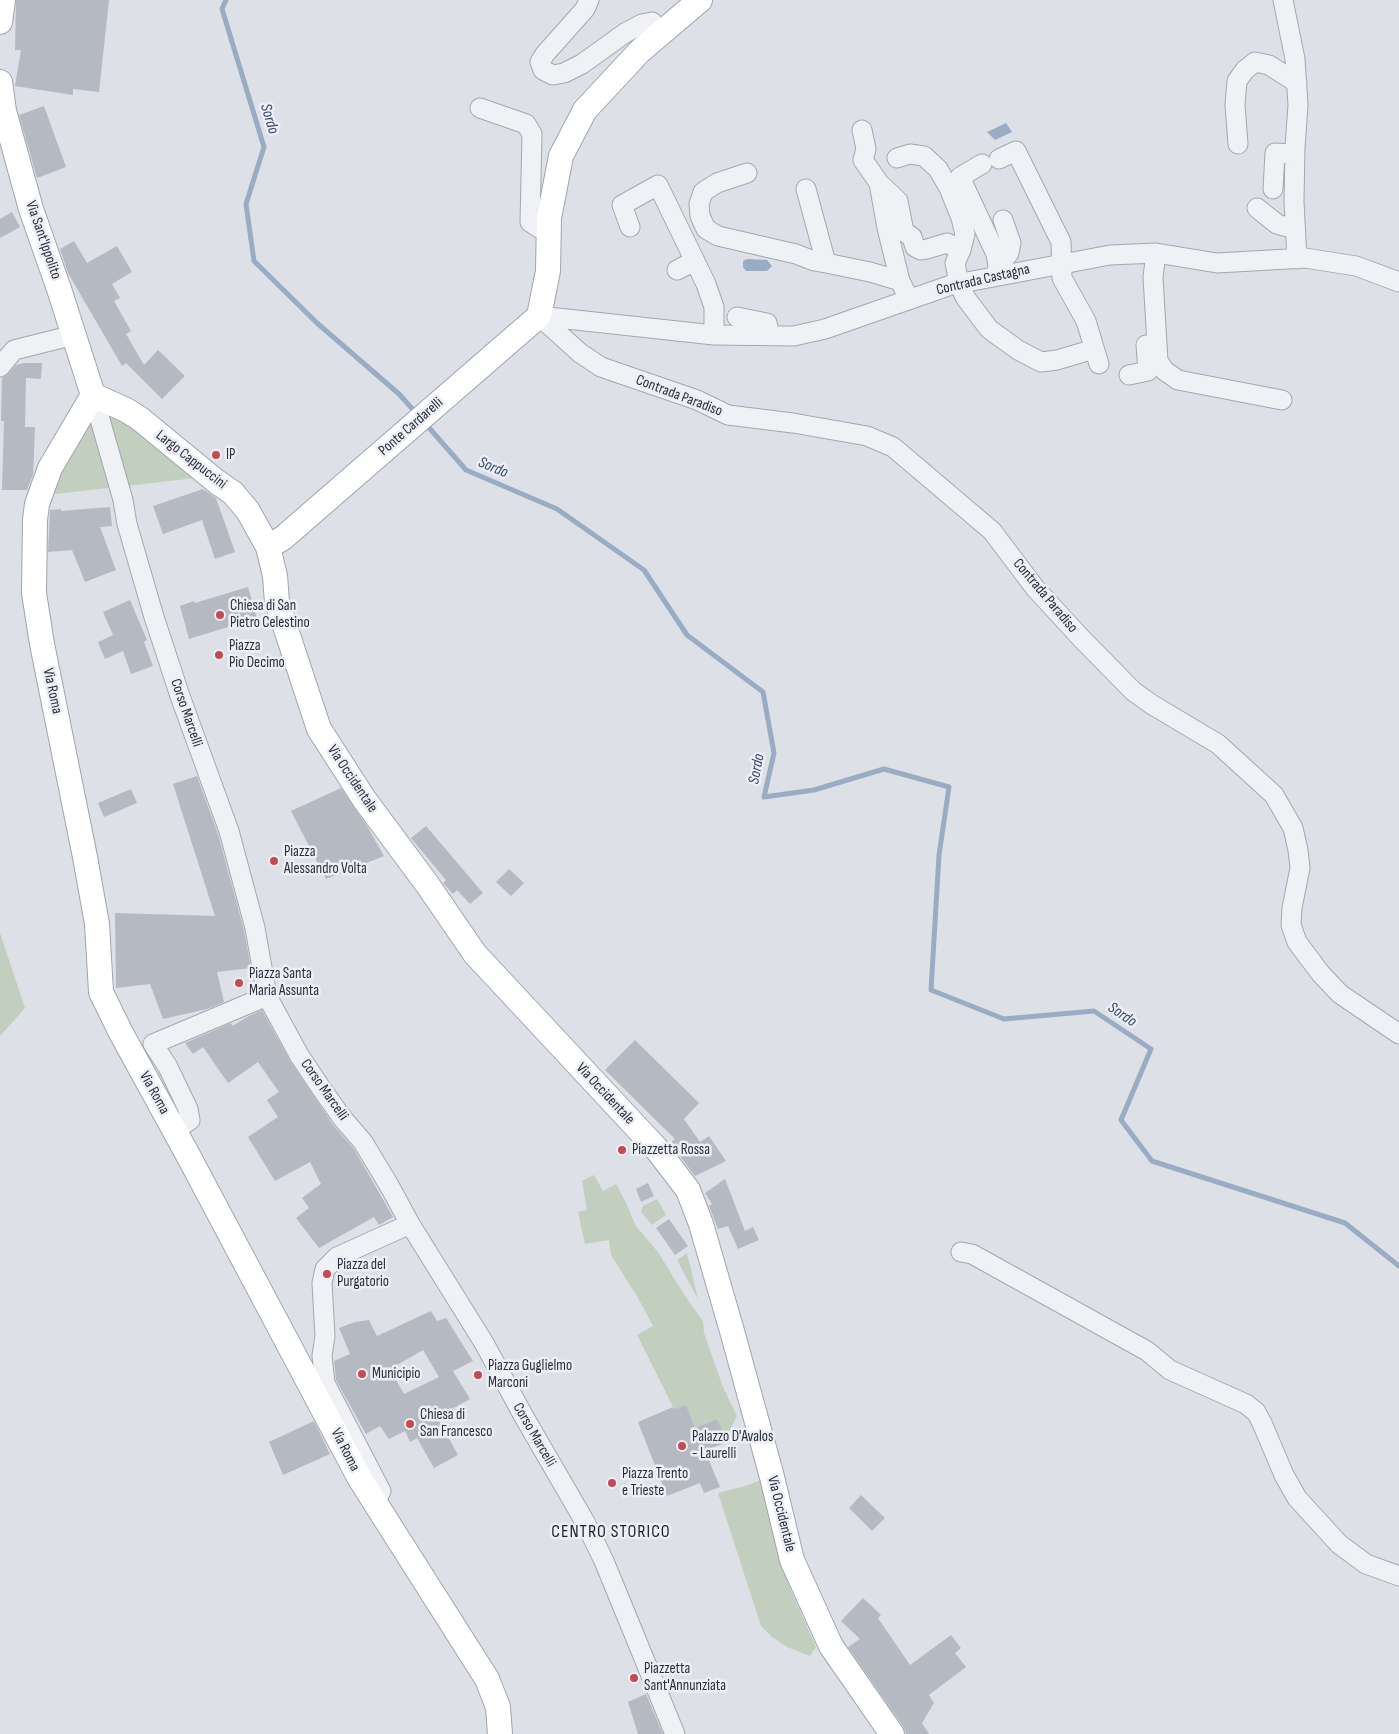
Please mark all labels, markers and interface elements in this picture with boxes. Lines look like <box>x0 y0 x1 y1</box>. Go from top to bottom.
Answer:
water label: Sordo <box>255 102 283 136</box>
street label: Via Sant'Ippolito <box>21 198 65 282</box>
street label: Contrada Castagna <box>935 261 1031 299</box>
street label: Contrada Paradiso <box>633 371 725 421</box>
street label: Ponte Cardarelli <box>375 394 447 460</box>
street label: Largo Cappuccini <box>152 427 230 493</box>
place label: IP <box>226 446 235 464</box>
marker: IP <box>210 449 222 461</box>
water label: Sordo <box>475 453 511 483</box>
street label: Contrada Paradiso <box>1009 555 1081 637</box>
place label: Chiesa di San Pietro Celestino <box>230 597 310 632</box>
marker: Chiesa di San Pietro Celestino <box>214 609 226 621</box>
place label: Piazza Pio Decimo <box>229 637 285 672</box>
marker: Piazza Pio Decimo <box>213 649 225 661</box>
street label: Via Roma <box>38 667 66 715</box>
street label: Corso Marcelli <box>166 677 206 749</box>
street label: Via Occidentale <box>323 742 381 816</box>
water label: Sordo <box>745 752 769 786</box>
place label: Piazza Alessandro Volta <box>284 843 367 878</box>
marker: Piazza Alessandro Volta <box>268 855 280 867</box>
place label: Piazza Santa Maria Assunta <box>249 965 319 1000</box>
marker: Piazza Santa Maria Assunta <box>233 977 245 989</box>
water label: Sordo <box>1104 999 1140 1031</box>
street label: Corso Marcelli <box>296 1056 352 1124</box>
street label: Via Occidentale <box>572 1059 638 1129</box>
street label: Via Roma <box>135 1068 173 1118</box>
place label: Piazzetta Rossa <box>632 1141 710 1159</box>
marker: Piazzetta Rossa <box>616 1144 628 1156</box>
place label: Piazza del Purgatorio <box>337 1256 389 1291</box>
marker: Piazza del Purgatorio <box>321 1268 333 1280</box>
place label: Piazza Guglielmo Marconi <box>488 1357 572 1392</box>
place label: Municipio <box>372 1365 420 1383</box>
marker: Municipio <box>356 1368 368 1380</box>
marker: Piazza Guglielmo Marconi <box>472 1369 484 1381</box>
street label: Corso Marcelli <box>508 1400 560 1470</box>
place label: Chiesa di San Francesco <box>420 1406 492 1441</box>
marker: Chiesa di San Francesco <box>404 1418 416 1430</box>
street label: Via Roma <box>327 1425 363 1475</box>
place label: Palazzo D'Avalos - Laurelli <box>692 1428 773 1463</box>
marker: Palazzo D'Avalos - Laurelli <box>676 1440 688 1452</box>
place label: Piazza Trento e Trieste <box>622 1465 688 1500</box>
street label: Via Occidentale <box>763 1474 799 1554</box>
marker: Piazza Trento e Trieste <box>606 1477 618 1489</box>
district label: CENTRO STORICO <box>550 1521 672 1543</box>
place label: Piazzetta Sant'Annunziata <box>644 1660 726 1695</box>
marker: Piazzetta Sant'Annunziata <box>628 1672 640 1684</box>

